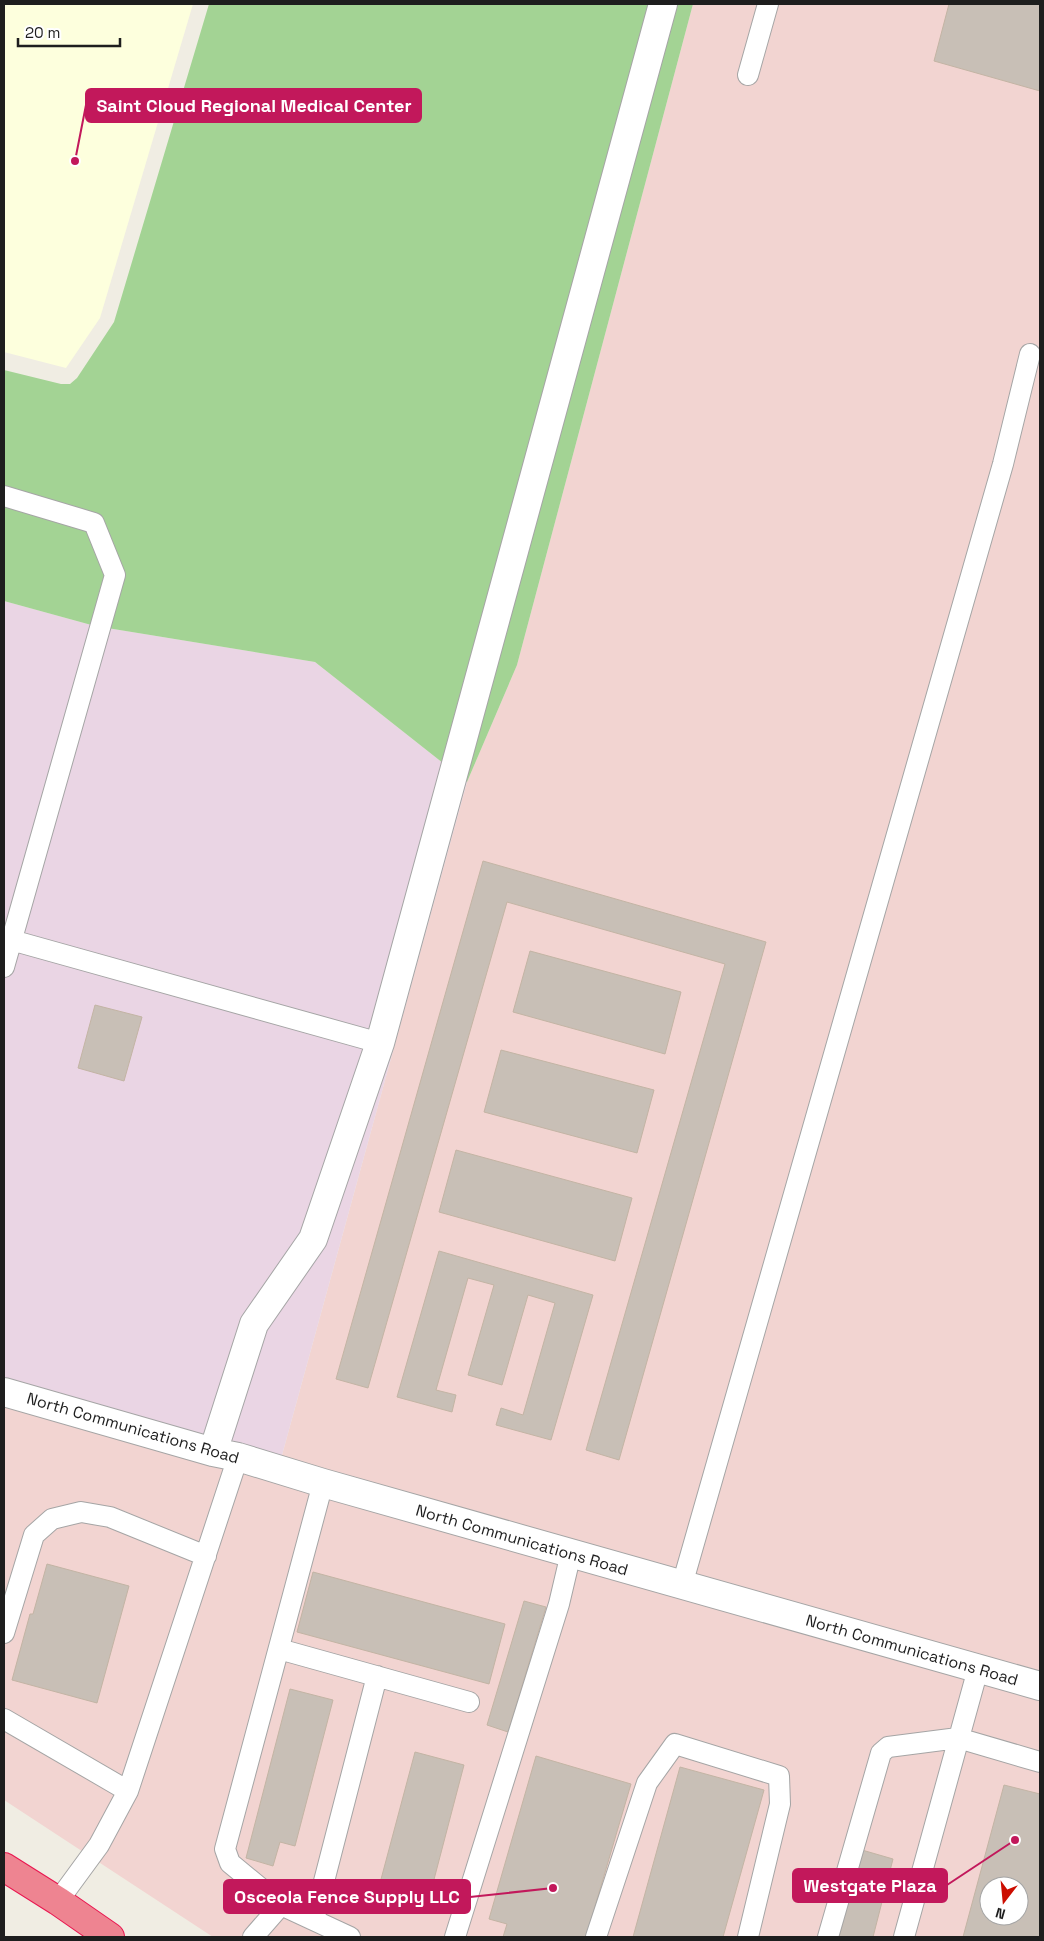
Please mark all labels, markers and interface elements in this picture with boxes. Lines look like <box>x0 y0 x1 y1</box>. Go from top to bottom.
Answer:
scale bar <box>18 15 120 47</box>
text: 20 m <box>25 23 60 42</box>
callout: Saint Cloud Regional Medical Center <box>86 89 421 122</box>
text: Saint Cloud Regional Medical Center <box>96 94 412 117</box>
street label: North Communications Road <box>24 1388 242 1468</box>
street label: North Communications Road <box>413 1500 631 1580</box>
street label: North Communications Road <box>803 1610 1021 1690</box>
callout: Westgate Plaza <box>793 1869 947 1902</box>
text: Westgate Plaza <box>803 1874 937 1897</box>
north arrow <box>979 1876 1029 1926</box>
callout: Osceola Fence Supply LLC <box>224 1880 470 1913</box>
text: Osceola Fence Supply LLC <box>234 1885 460 1908</box>
text: N <box>993 1904 1007 1923</box>

